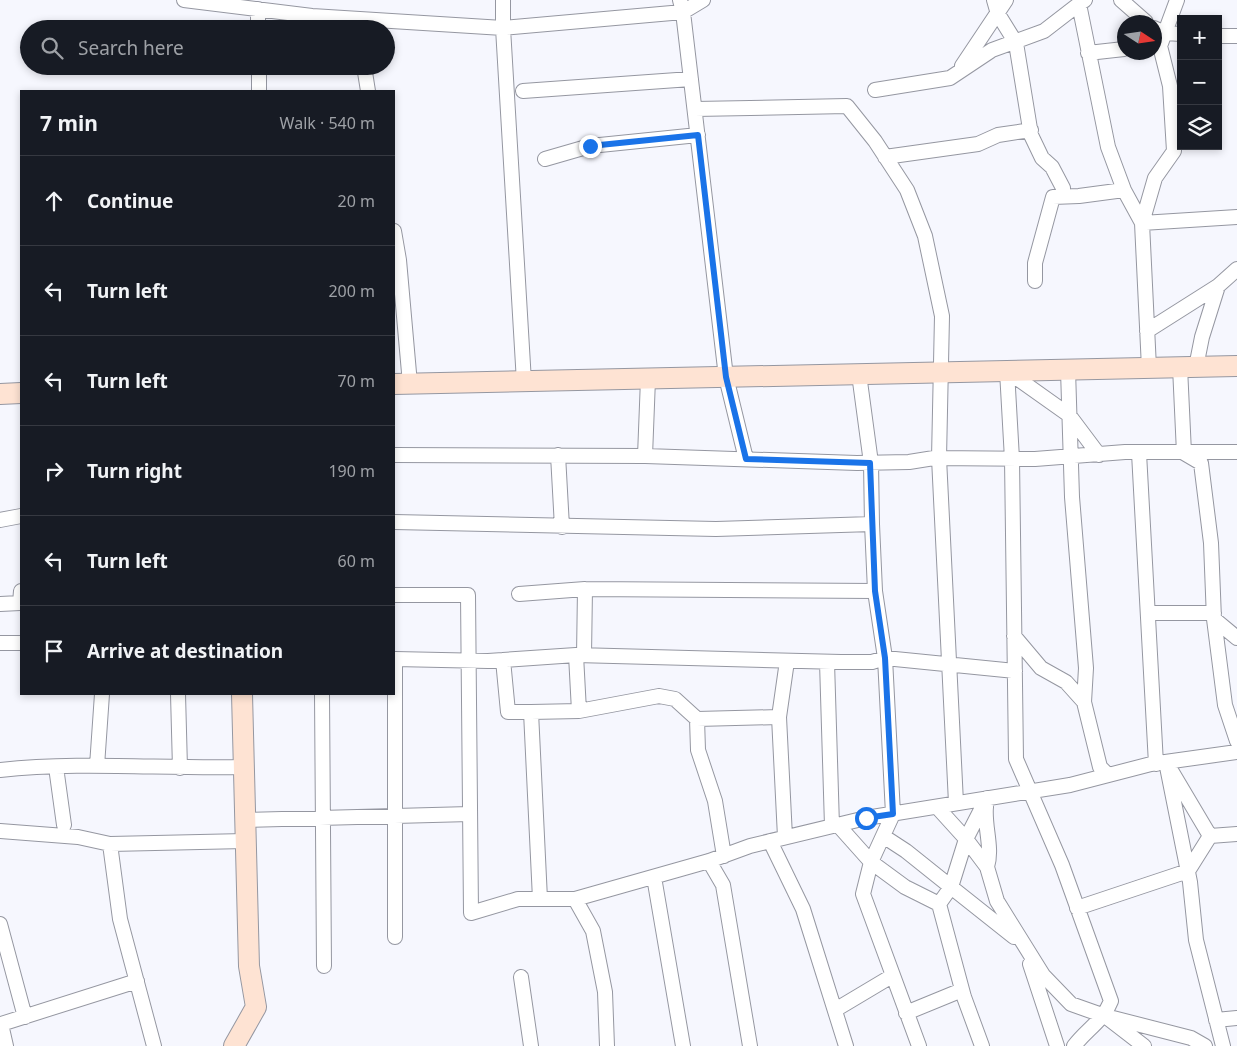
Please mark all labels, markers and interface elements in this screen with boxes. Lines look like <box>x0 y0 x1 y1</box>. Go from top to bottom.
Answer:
north arrow <box>1117 15 1162 60</box>
map controls <box>1177 15 1222 150</box>
button: + <box>1177 15 1222 60</box>
search box <box>20 20 395 75</box>
icon: search <box>38 34 66 62</box>
text: Search here <box>78 35 184 61</box>
button: − <box>1177 60 1222 105</box>
button: layers <box>1177 105 1222 150</box>
text: 7 min <box>40 109 98 137</box>
text: Walk · 540 m <box>280 112 375 134</box>
route end <box>579 135 602 158</box>
icon: ahead <box>40 187 68 215</box>
text: Continue <box>87 188 173 214</box>
text: 20 m <box>338 190 375 212</box>
icon: left <box>40 277 68 305</box>
text: Turn left <box>87 278 168 304</box>
text: 200 m <box>328 280 375 302</box>
icon: left <box>40 367 68 395</box>
text: Turn left <box>87 368 168 394</box>
text: 70 m <box>338 370 375 392</box>
icon: right <box>40 457 68 485</box>
text: Turn right <box>87 458 182 484</box>
text: 190 m <box>328 460 375 482</box>
icon: left <box>40 547 68 575</box>
text: Turn left <box>87 548 168 574</box>
text: 60 m <box>338 550 375 572</box>
icon: arrive <box>40 637 68 665</box>
text: Arrive at destination <box>87 638 283 664</box>
route start <box>855 807 878 830</box>

